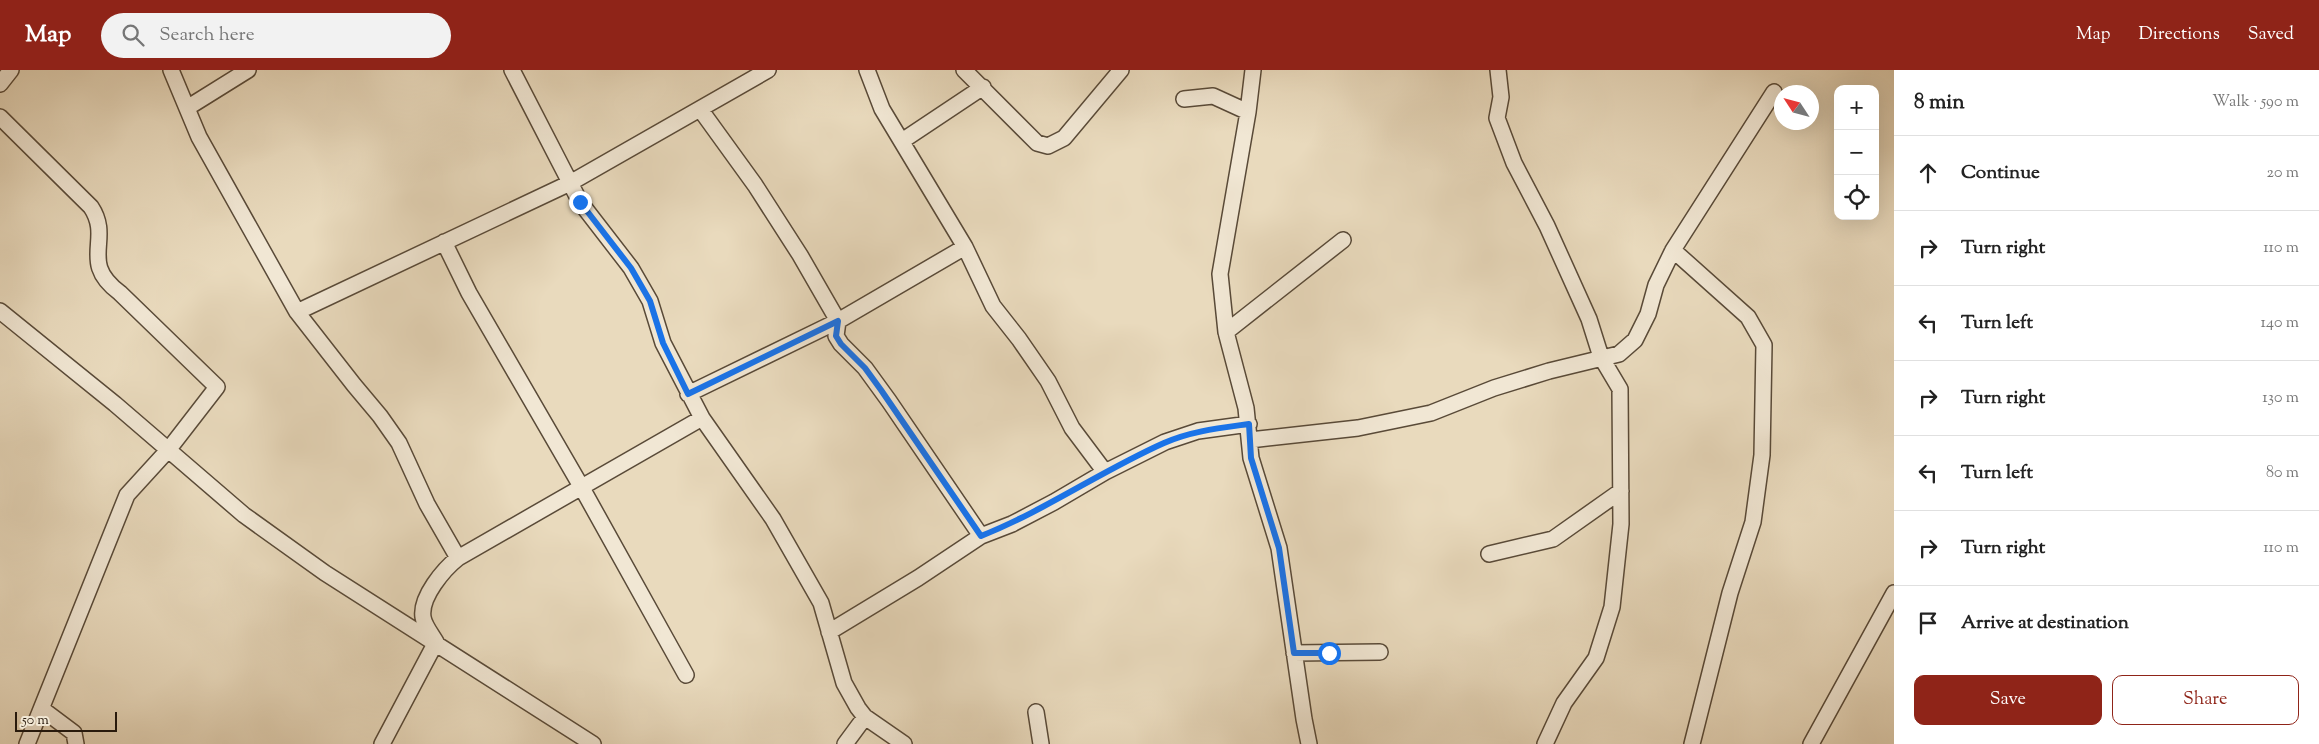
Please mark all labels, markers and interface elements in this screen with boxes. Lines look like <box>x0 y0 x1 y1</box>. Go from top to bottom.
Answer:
search box <box>101 13 451 58</box>
text: Map <box>25 18 71 52</box>
icon: search <box>119 21 147 49</box>
text: Search here <box>159 22 255 49</box>
text: Map <box>2076 22 2111 48</box>
text: Directions <box>2139 22 2220 48</box>
text: Saved <box>2248 22 2294 48</box>
north arrow <box>1774 85 1819 130</box>
map controls <box>1834 85 1879 220</box>
button: + <box>1834 85 1879 130</box>
text: 8 min <box>1914 88 1965 118</box>
text: Walk · 590 m <box>2212 91 2299 114</box>
button: − <box>1834 130 1879 175</box>
icon: ahead <box>1914 159 1942 187</box>
text: Continue <box>1961 160 2040 187</box>
text: 20 m <box>2266 162 2299 185</box>
button: locate <box>1834 175 1879 220</box>
route end <box>569 191 592 214</box>
icon: right <box>1914 234 1942 262</box>
text: Turn right <box>1961 235 2045 262</box>
text: 110 m <box>2263 237 2299 260</box>
icon: left <box>1914 309 1942 337</box>
text: Turn left <box>1961 310 2033 337</box>
text: 140 m <box>2261 312 2299 335</box>
icon: right <box>1914 384 1942 412</box>
text: Turn right <box>1961 385 2045 412</box>
text: 130 m <box>2262 387 2299 410</box>
icon: left <box>1914 459 1942 487</box>
text: Turn left <box>1961 460 2033 487</box>
text: 80 m <box>2266 462 2299 485</box>
icon: right <box>1914 534 1942 562</box>
text: Turn right <box>1961 535 2045 562</box>
text: 110 m <box>2263 537 2299 560</box>
icon: arrive <box>1914 609 1942 637</box>
text: Arrive at destination <box>1961 610 2129 637</box>
route start <box>1318 642 1341 665</box>
button: Save <box>1914 675 2102 725</box>
button: Share <box>2112 675 2299 725</box>
scale bar <box>15 709 118 732</box>
text: 50 m <box>22 711 49 731</box>

